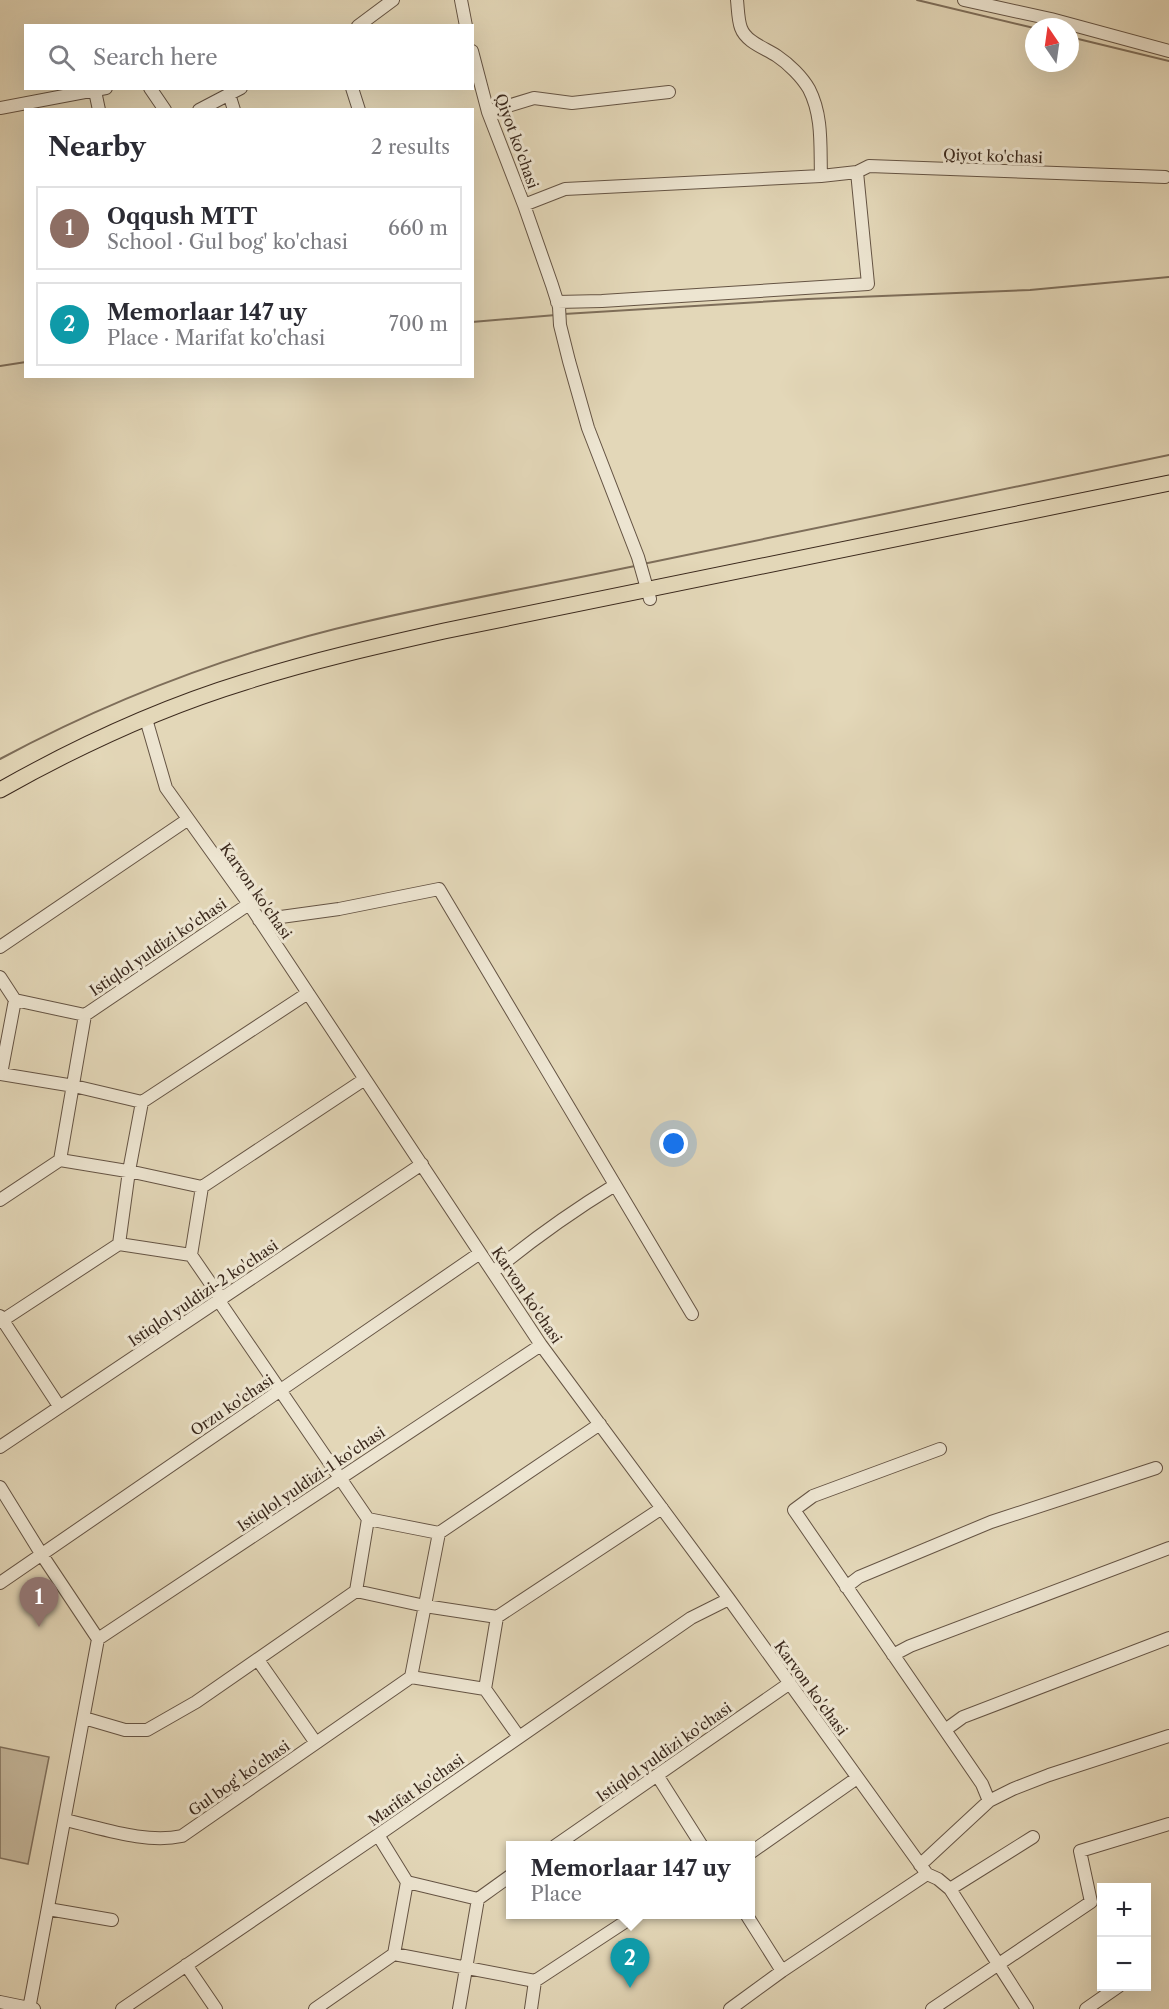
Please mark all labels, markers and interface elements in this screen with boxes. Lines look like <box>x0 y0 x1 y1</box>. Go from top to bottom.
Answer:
north arrow <box>1025 18 1079 72</box>
search box <box>24 24 474 90</box>
icon: search <box>45 41 78 74</box>
text: Search here <box>93 44 218 71</box>
street label: Qiyot ko'chasi <box>491 91 543 191</box>
text: Nearby <box>48 131 146 163</box>
text: 2 results <box>371 135 450 159</box>
street label: Qiyot ko'chasi <box>943 145 1044 167</box>
text: Oqqush MTT <box>107 203 257 230</box>
text: 1 <box>65 216 74 240</box>
text: 660 m <box>388 216 448 240</box>
text: School · Gul bog' ko'chasi <box>107 230 348 254</box>
text: Memorlaar 147 uy <box>107 299 307 326</box>
text: 2 <box>64 312 75 336</box>
text: 700 m <box>389 312 448 336</box>
text: Place · Marifat ko'chasi <box>107 326 325 350</box>
street label: Karvon ko'chasi <box>216 839 296 943</box>
street label: Istiqlol yuldizi ko'chasi <box>86 894 230 1000</box>
your location <box>659 1129 688 1158</box>
street label: Istiqlol yuldizi-2 ko'chasi <box>125 1236 282 1350</box>
street label: Karvon ko'chasi <box>488 1243 567 1347</box>
street label: Orzu ko'chasi <box>187 1370 277 1440</box>
street label: Istiqlol yuldizi-1 ko'chasi <box>234 1422 389 1536</box>
pin: 1 <box>20 1578 58 1627</box>
street label: Karvon ko'chasi <box>770 1637 852 1739</box>
street label: Istiqlol yuldizi ko'chasi <box>593 1698 736 1806</box>
street label: Gul bog' ko'chasi <box>185 1736 294 1820</box>
street label: Marifat ko'chasi <box>364 1750 468 1830</box>
popup <box>506 1841 755 1919</box>
text: Memorlaar 147 uy <box>531 1855 730 1882</box>
text: Place <box>531 1882 582 1906</box>
map controls <box>1097 1883 1151 1991</box>
button: + <box>1097 1883 1151 1937</box>
button: − <box>1097 1937 1151 1991</box>
pin: 2 <box>610 1938 650 1988</box>

